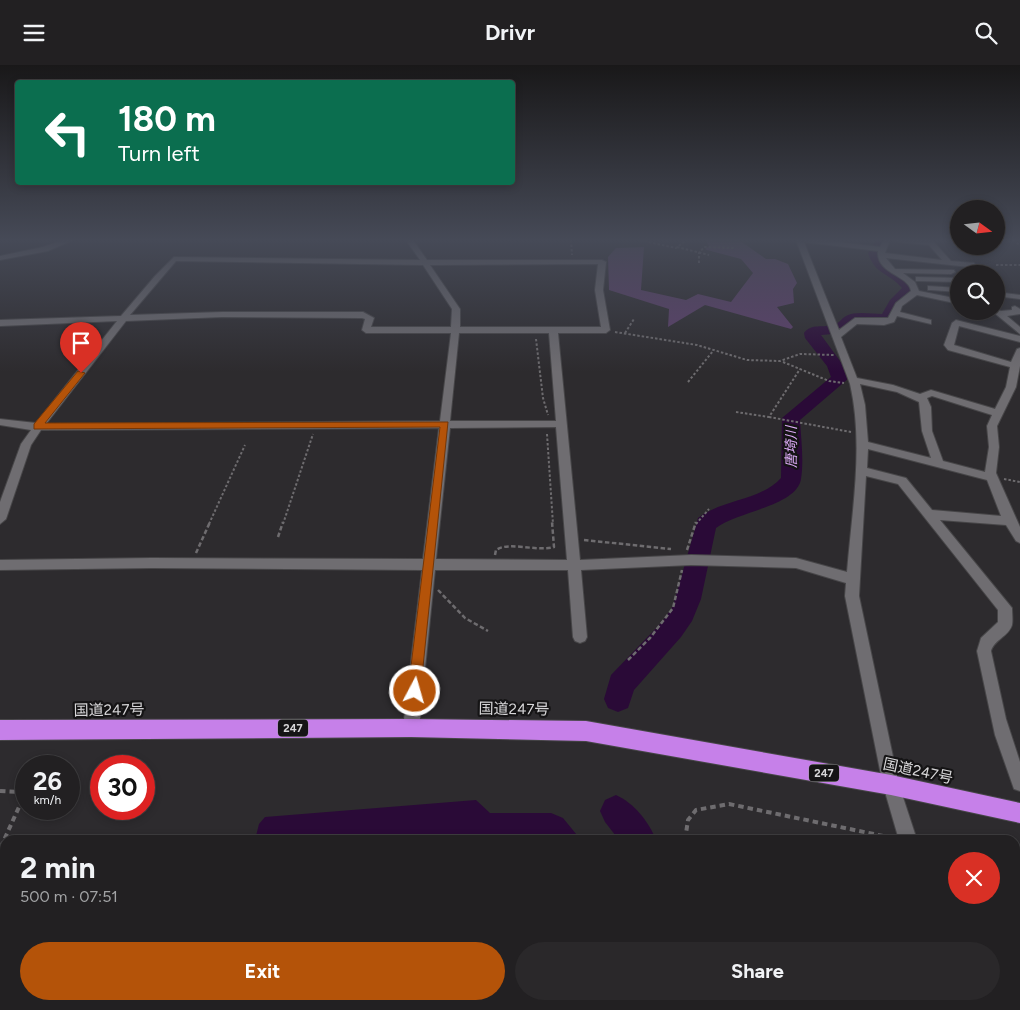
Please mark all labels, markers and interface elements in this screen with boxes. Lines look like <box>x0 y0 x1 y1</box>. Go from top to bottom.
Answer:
icon: menu <box>20 19 48 47</box>
text: Drivr <box>485 19 535 46</box>
icon: search <box>972 19 1000 47</box>
text: 180 m <box>118 98 216 140</box>
icon: left <box>35 100 100 165</box>
text: Turn left <box>118 140 200 167</box>
north arrow <box>950 200 1005 255</box>
map controls <box>950 200 1005 320</box>
button: search <box>950 265 1005 320</box>
pin <box>60 322 102 373</box>
icon: arrive <box>67 329 95 357</box>
water label: 唐埼川 <box>783 424 800 468</box>
position arrow <box>388 664 440 716</box>
street label: 国道247号 <box>478 699 550 719</box>
street label: 国道247号 <box>73 700 145 720</box>
road number: 247 <box>278 719 308 736</box>
speed limit sign: 30 <box>90 755 155 820</box>
street label: 国道247号 <box>882 755 954 787</box>
road number: 247 <box>809 765 839 781</box>
text: 26 <box>33 766 62 796</box>
text: km/h <box>34 793 61 807</box>
text: 2 min <box>20 849 96 886</box>
button: close <box>948 852 1000 904</box>
text: 500 m · 07:51 <box>20 887 118 906</box>
button: Exit <box>20 942 505 1000</box>
button: Share <box>515 942 1000 1000</box>

